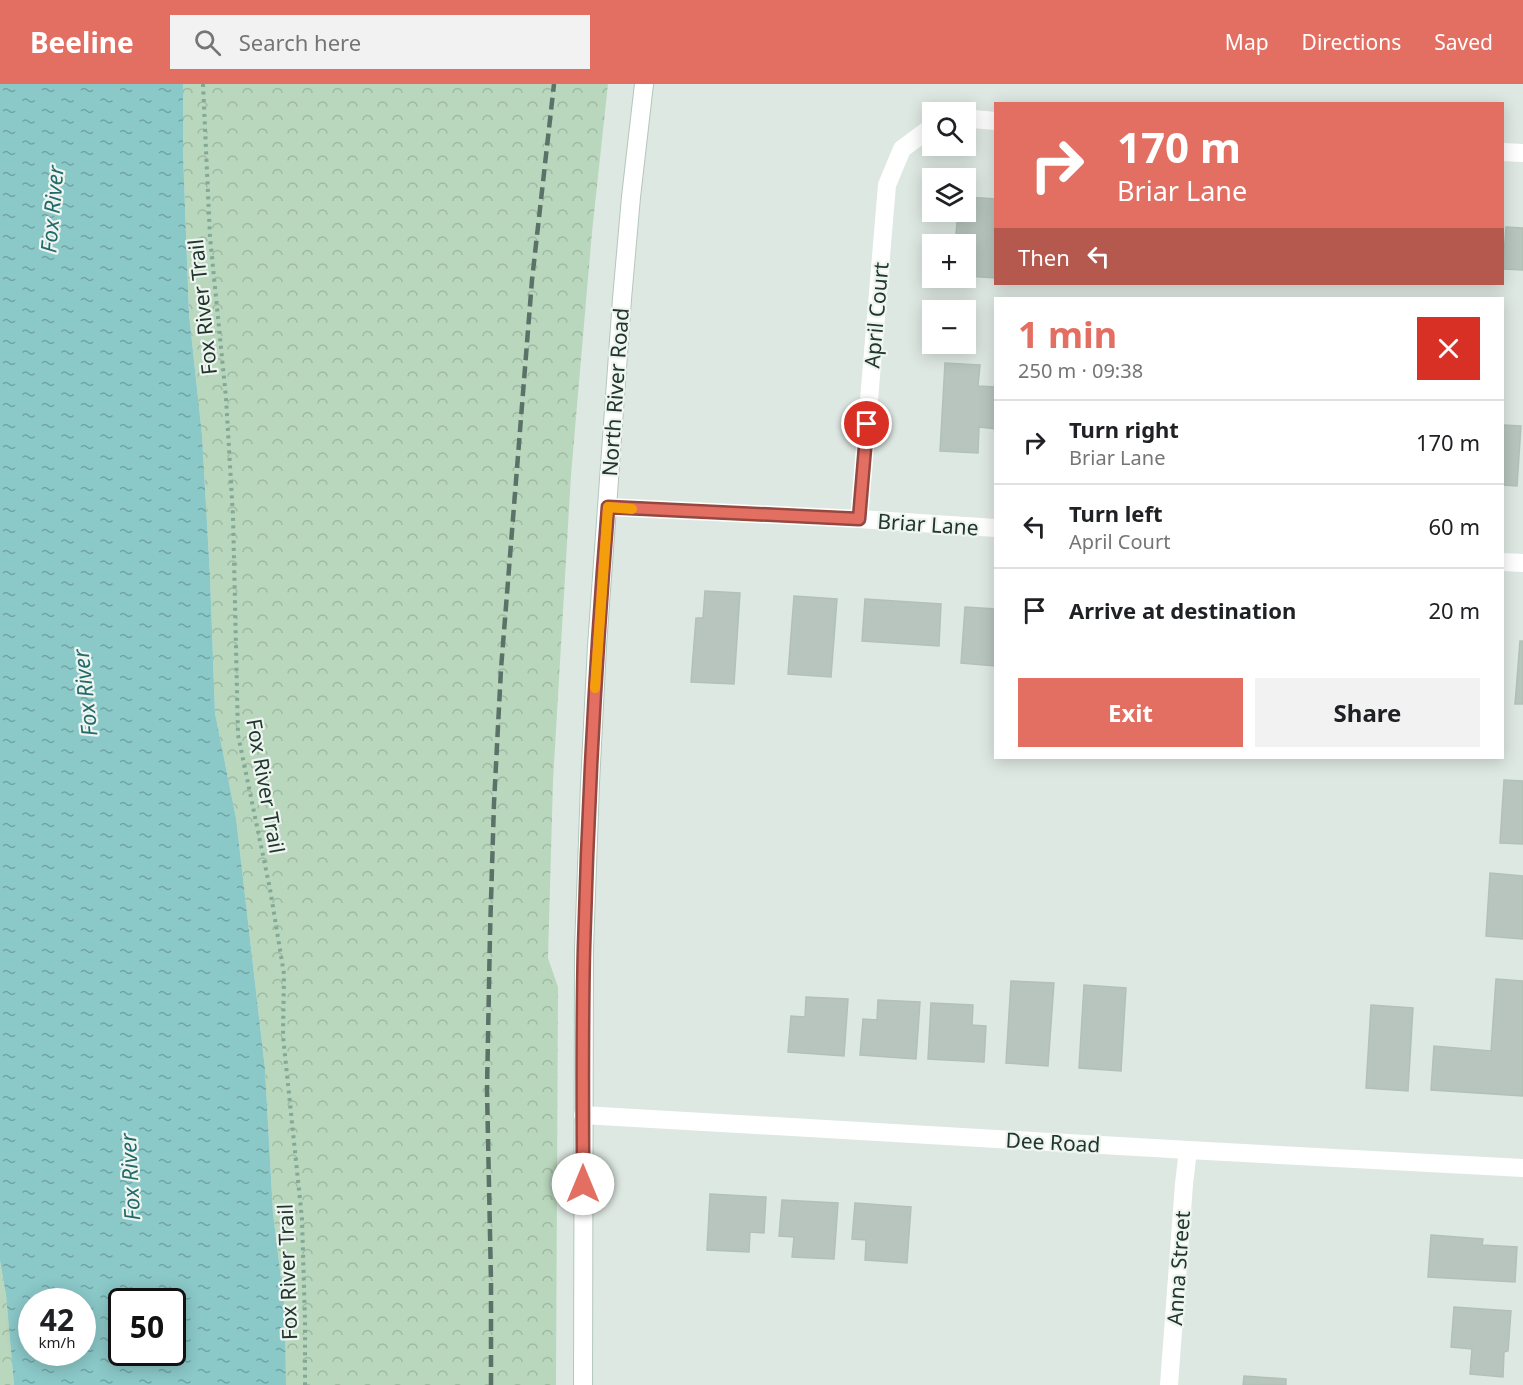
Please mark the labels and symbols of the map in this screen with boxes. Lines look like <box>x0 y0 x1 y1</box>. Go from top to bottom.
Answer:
water label: Fox River <box>32 163 70 254</box>
street label: Fox River Trail <box>181 238 223 376</box>
street label: April Court <box>857 260 895 369</box>
street label: North River Road <box>595 307 635 477</box>
pin <box>841 398 892 449</box>
street label: Briar Lane <box>877 507 979 541</box>
water label: Fox River <box>64 647 103 738</box>
street label: Fox River Trail <box>240 716 292 856</box>
street label: Dee Road <box>1005 1126 1101 1158</box>
water label: Fox River <box>112 1131 146 1221</box>
position arrow <box>551 1152 615 1216</box>
street label: Fox River Trail <box>271 1203 303 1341</box>
street label: Anna Street <box>1160 1209 1196 1326</box>
speed limit sign: 50 <box>108 1288 186 1366</box>

